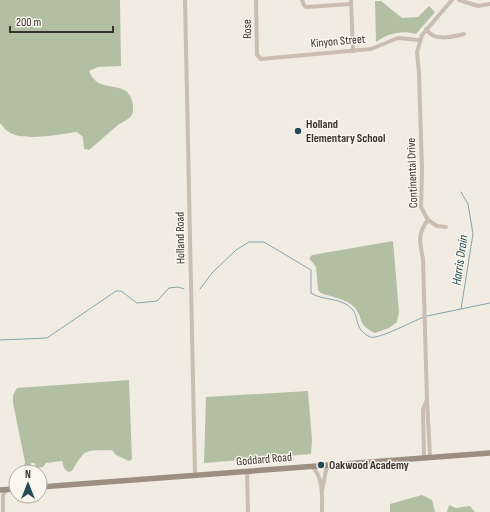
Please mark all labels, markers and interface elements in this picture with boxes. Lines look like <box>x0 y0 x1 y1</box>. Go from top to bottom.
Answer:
scale bar <box>10 8 113 34</box>
text: 200 m <box>16 15 42 30</box>
street label: Rose <box>240 19 255 39</box>
street label: Kinyon Street <box>310 32 366 51</box>
place label: Holland Elementary School <box>306 117 386 146</box>
marker: Holland Elementary School <box>293 126 303 136</box>
street label: Continental Drive <box>404 137 421 208</box>
street label: Holland Road <box>173 212 188 264</box>
water label: Harris Drain <box>449 233 472 286</box>
street label: Goddard Road <box>236 450 292 469</box>
place label: Oakwood Academy <box>329 458 409 473</box>
marker: Oakwood Academy <box>316 460 326 470</box>
north arrow <box>8 464 48 504</box>
text: N <box>25 468 31 481</box>

